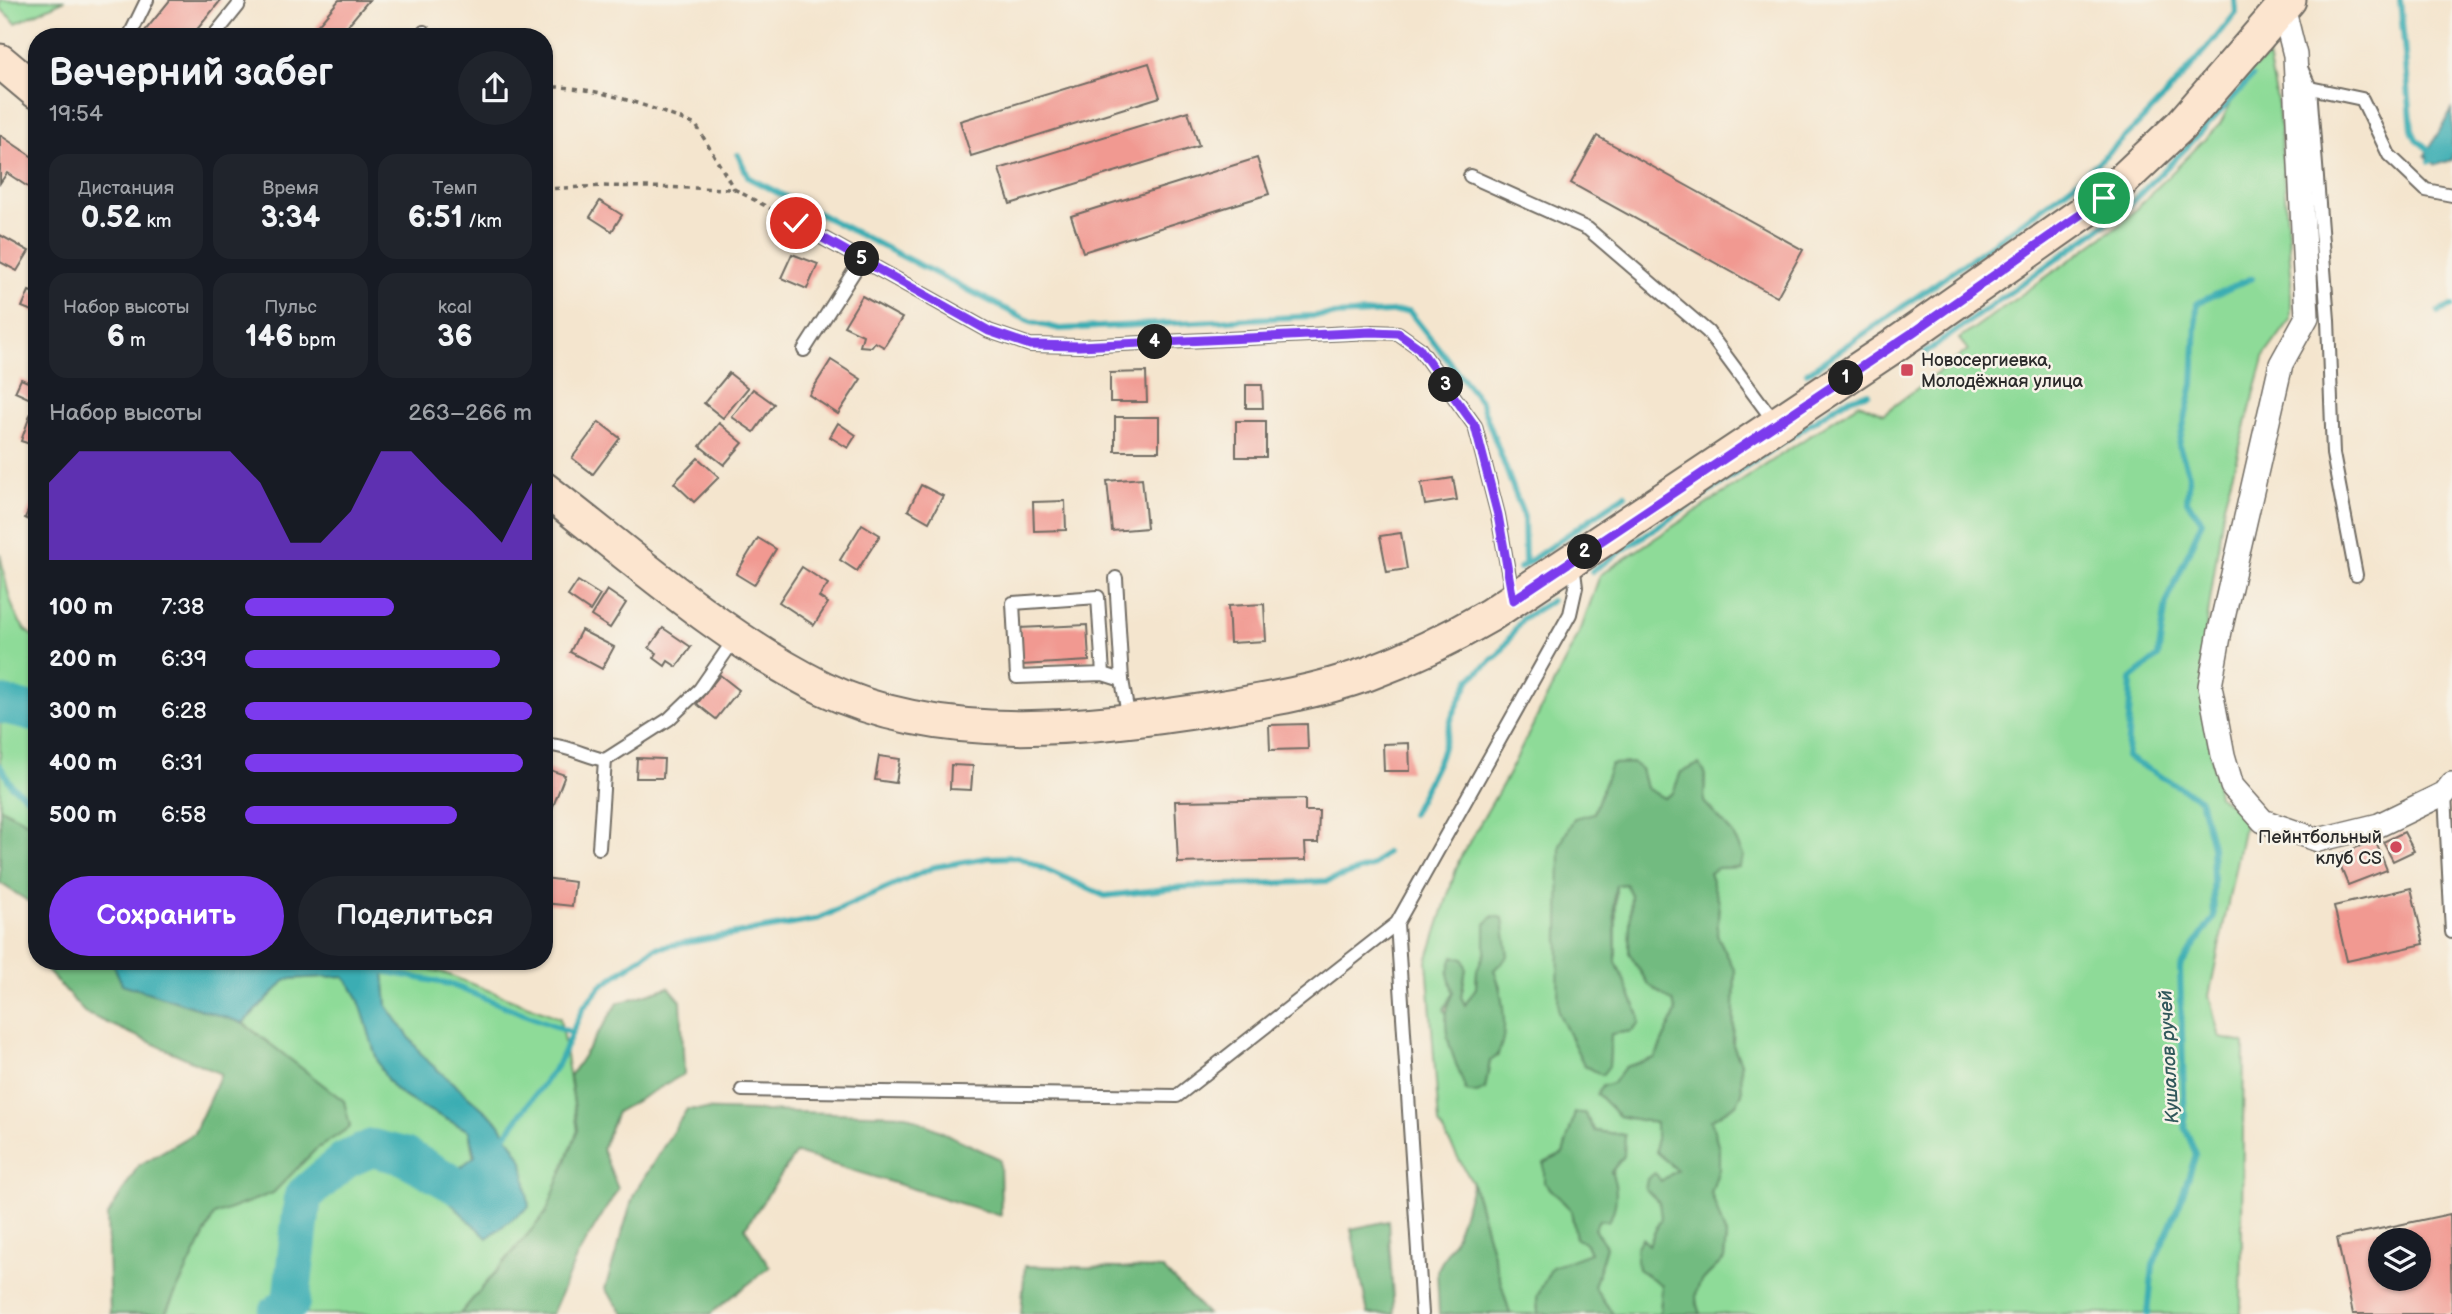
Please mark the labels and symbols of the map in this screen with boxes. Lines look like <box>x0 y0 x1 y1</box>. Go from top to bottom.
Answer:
pin <box>2074 168 2134 228</box>
pin <box>766 193 826 253</box>
pin: 5 <box>844 242 880 276</box>
pin: 4 <box>1138 324 1172 360</box>
place label: Новосергиевка, Молодёжная улица <box>1921 350 2084 392</box>
pin: 1 <box>1828 360 1864 396</box>
marker: Новосергиевка, Молодёжная улица <box>1899 362 1915 378</box>
pin: 3 <box>1428 368 1464 402</box>
pin: 2 <box>1568 534 1602 570</box>
place label: Пейнтбольный клуб CS <box>2258 827 2382 869</box>
marker: Пейнтбольный клуб CS <box>2388 839 2404 855</box>
water label: Кушалов ручей <box>2155 990 2184 1124</box>

